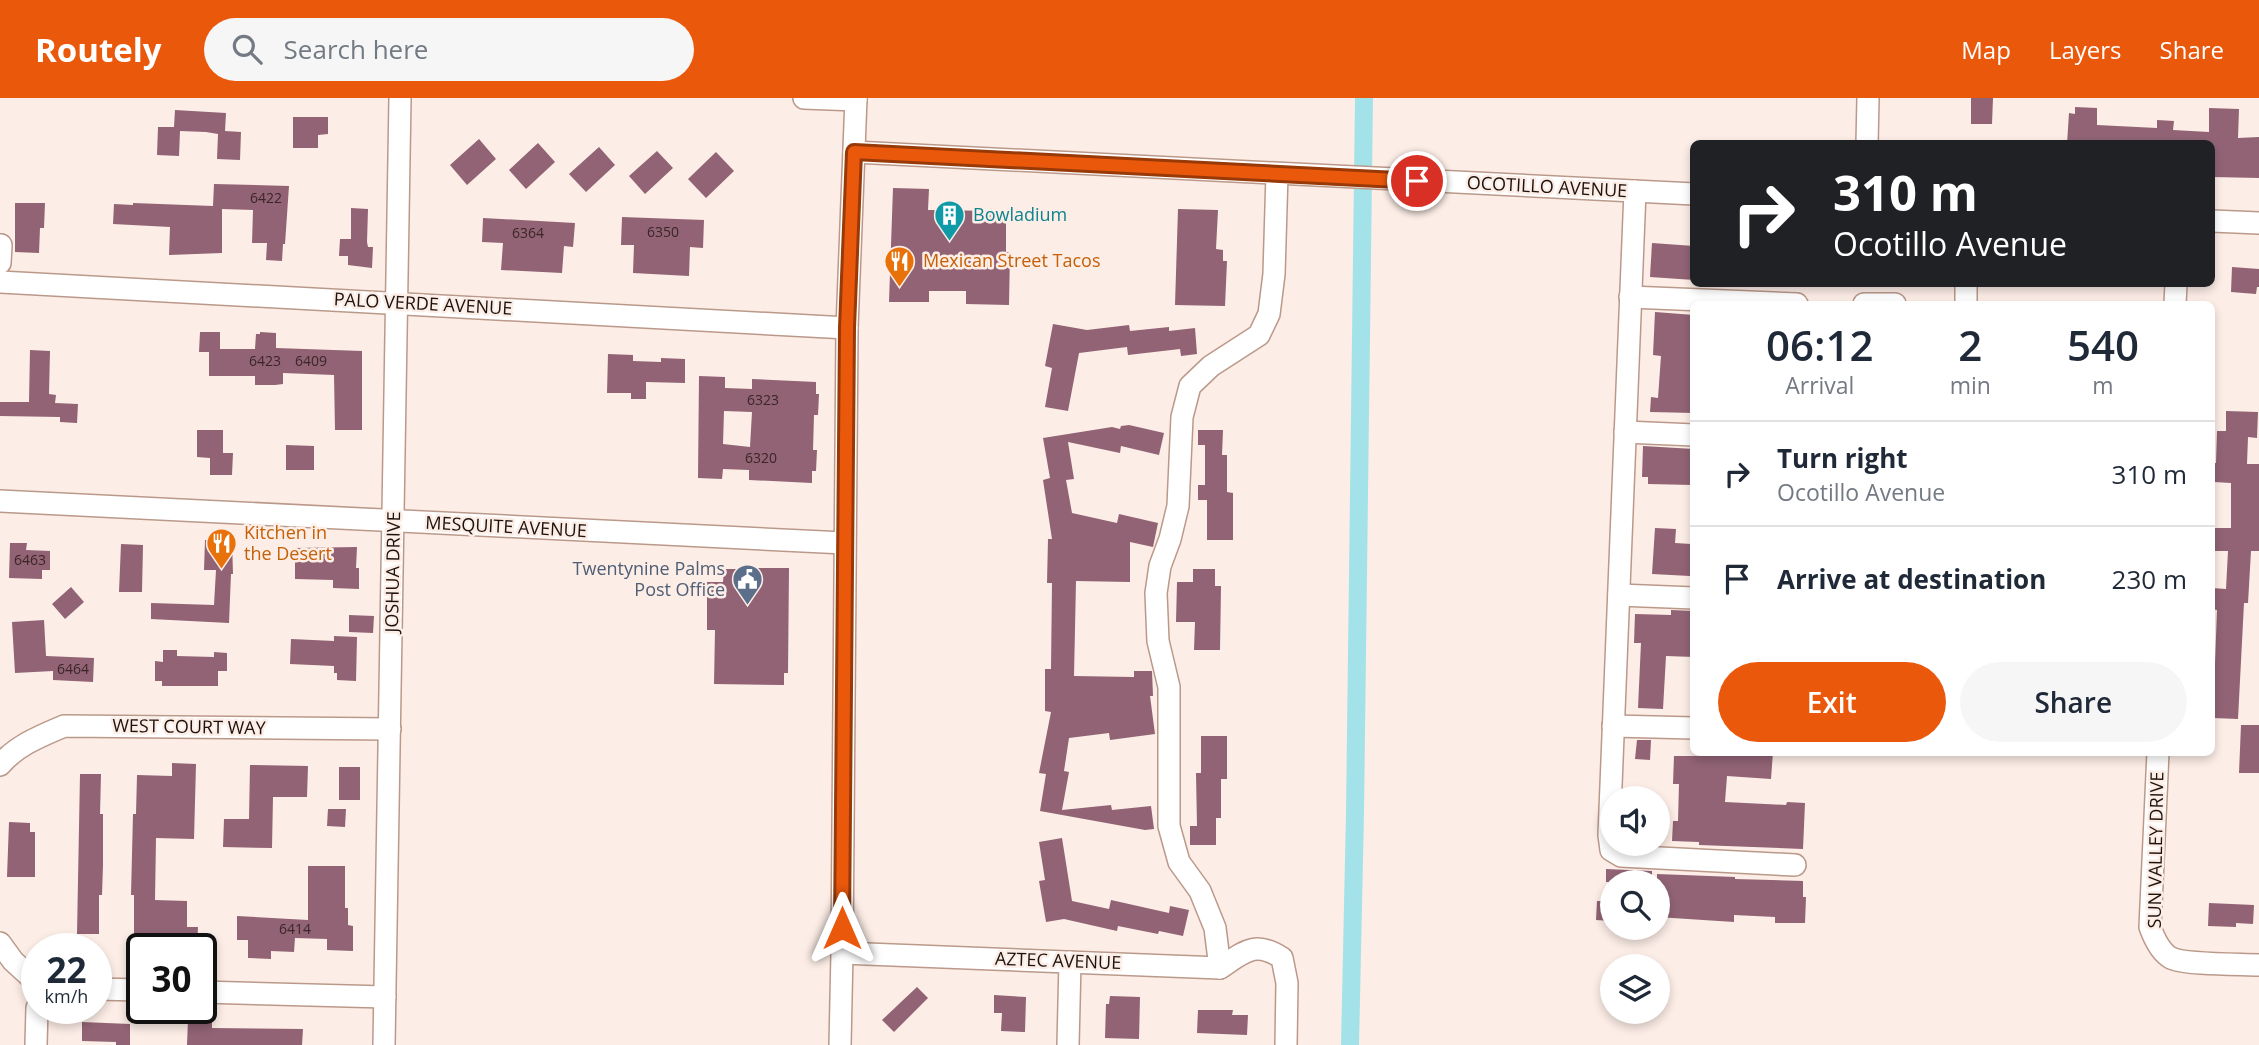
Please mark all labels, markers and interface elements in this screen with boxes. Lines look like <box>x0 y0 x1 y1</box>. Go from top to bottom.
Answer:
search box <box>204 18 694 81</box>
text: Routely <box>35 27 162 72</box>
icon: search <box>228 30 266 68</box>
text: Search here <box>284 31 428 67</box>
text: Map <box>1961 33 2011 66</box>
text: Layers <box>2049 33 2122 66</box>
text: Share <box>2160 33 2224 66</box>
pin <box>1387 151 1447 211</box>
text: 310 m <box>1833 159 1978 225</box>
icon: arrive <box>1398 162 1436 200</box>
icon: right <box>1718 168 1809 259</box>
street label: OCOTILLO AVENUE <box>1466 170 1628 202</box>
house number: 6422 <box>250 188 282 207</box>
building icon: Bowladium <box>933 198 967 242</box>
place label: Bowladium <box>973 202 1067 226</box>
house number: 6350 <box>647 222 679 241</box>
text: Ocotillo Avenue <box>1833 222 2067 265</box>
house number: 6364 <box>512 223 544 242</box>
restaurant icon: Mexican Street Tacos <box>883 244 917 288</box>
place label: Mexican Street Tacos <box>923 248 1101 272</box>
street label: PALO VERDE AVENUE <box>333 286 513 320</box>
text: 06:12 <box>1766 316 1874 373</box>
text: 2 <box>1958 316 1982 373</box>
text: 540 <box>2067 316 2139 373</box>
house number: 6423 <box>249 351 281 370</box>
house number: 6409 <box>295 351 327 370</box>
text: Arrival <box>1785 369 1854 401</box>
text: min <box>1950 369 1991 401</box>
text: m <box>2092 369 2114 401</box>
house number: 6323 <box>747 390 779 409</box>
text: Turn right <box>1777 440 1908 476</box>
house number: 6320 <box>745 448 777 467</box>
icon: right <box>1718 455 1756 493</box>
text: 310 m <box>2112 456 2187 492</box>
text: Ocotillo Avenue <box>1777 476 1945 508</box>
street label: MESQUITE AVENUE <box>425 510 587 542</box>
street label: JOSHUA DRIVE <box>379 511 405 635</box>
place label: Kitchen in the Desert <box>244 520 332 565</box>
restaurant icon: Kitchen in the Desert <box>204 526 238 570</box>
house number: 6463 <box>14 550 46 569</box>
place label: Twentynine Palms Post Office <box>573 556 725 601</box>
icon: arrive <box>1718 560 1756 598</box>
text: Arrive at destination <box>1777 561 2046 597</box>
text: 230 m <box>2112 561 2187 597</box>
public building icon: Twentynine Palms Post Office <box>731 562 765 606</box>
house number: 6464 <box>57 659 89 678</box>
button: Exit <box>1718 662 1946 742</box>
button: Share <box>1960 662 2187 742</box>
street label: WEST COURT WAY <box>112 713 267 739</box>
street label: SUN VALLEY DRIVE <box>2142 771 2168 929</box>
map controls <box>1600 786 1670 1024</box>
button: sound <box>1600 786 1670 856</box>
button: search <box>1600 870 1670 940</box>
position arrow <box>805 891 879 965</box>
house number: 6414 <box>279 919 311 938</box>
speed limit sign: 30 <box>126 933 217 1024</box>
text: 22 <box>46 946 87 993</box>
street label: AZTEC AVENUE <box>994 946 1122 974</box>
button: layers <box>1600 954 1670 1024</box>
text: km/h <box>45 984 88 1008</box>

